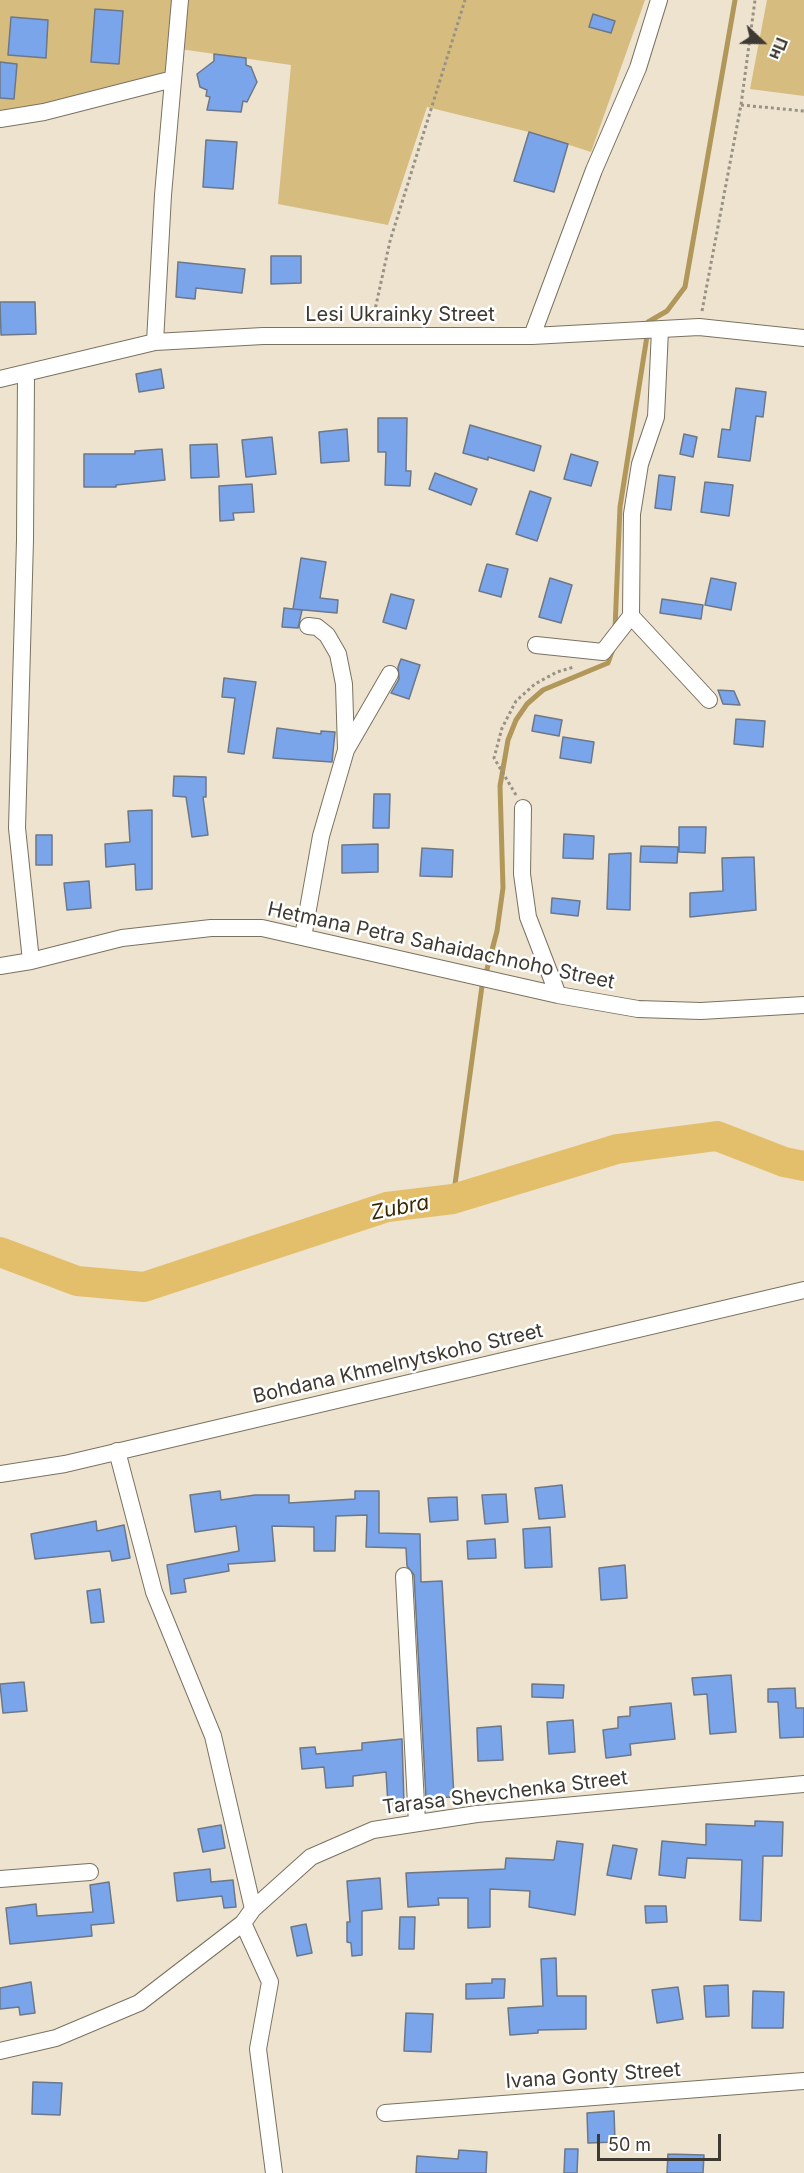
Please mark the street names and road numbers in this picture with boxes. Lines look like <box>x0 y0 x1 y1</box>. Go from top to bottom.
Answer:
street label: Lesi Ukrainky Street <box>305 303 495 327</box>
street label: Hetmana Petra Sahaidachnoho Street <box>265 897 617 995</box>
street label: Bohdana Khmelnytskoho Street <box>251 1319 545 1409</box>
street label: Tarasa Shevchenka Street <box>381 1766 629 1820</box>
street label: Ivana Gonty Street <box>505 2058 681 2094</box>

